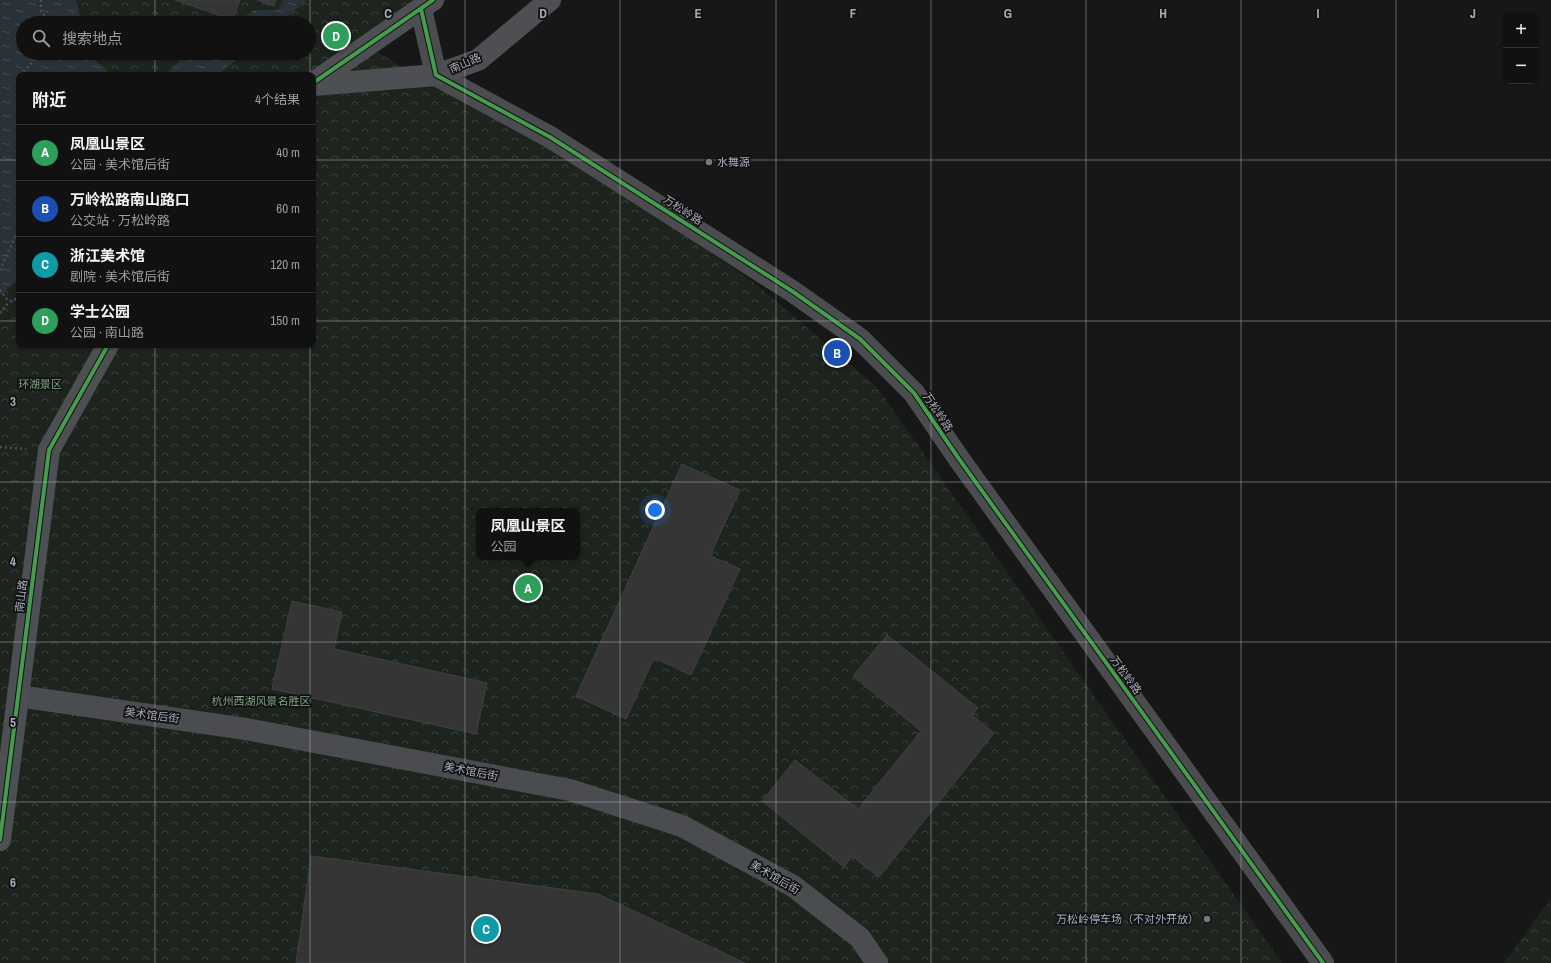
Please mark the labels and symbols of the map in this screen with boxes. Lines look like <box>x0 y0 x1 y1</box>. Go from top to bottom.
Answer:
text: C <box>384 5 392 22</box>
text: D <box>539 5 547 22</box>
text: E <box>694 5 702 22</box>
text: F <box>850 5 857 22</box>
text: G <box>1004 5 1012 22</box>
text: H <box>1159 5 1167 22</box>
text: I <box>1317 5 1320 22</box>
text: J <box>1470 5 1476 22</box>
pin: D <box>323 21 349 51</box>
street label: 南山路 <box>447 50 483 76</box>
place label: 水舞源 <box>717 155 750 169</box>
marker: 水舞源 <box>704 157 714 167</box>
street label: 万松岭路 <box>661 192 705 228</box>
pin: B <box>824 338 850 368</box>
park label: 环湖景区 <box>18 377 62 391</box>
street label: 万松岭路 <box>920 390 956 434</box>
text: 3 <box>10 393 16 410</box>
your location <box>645 500 665 520</box>
text: 4 <box>10 553 16 570</box>
pin: A <box>515 573 541 603</box>
street label: 南山路 <box>12 579 30 613</box>
street label: 万松岭路 <box>1107 653 1145 697</box>
park label: 杭州西湖风景名胜区 <box>212 694 311 708</box>
street label: 美术馆后街 <box>124 704 180 726</box>
text: 5 <box>10 714 16 731</box>
street label: 美术馆后街 <box>443 759 499 783</box>
street label: 美术馆后街 <box>748 857 802 897</box>
text: 6 <box>10 874 16 891</box>
place label: 万松岭停车场（不对外开放） <box>1056 912 1199 926</box>
pin: C <box>473 914 499 944</box>
marker: 万松岭停车场（不对外开放） <box>1202 914 1212 924</box>

